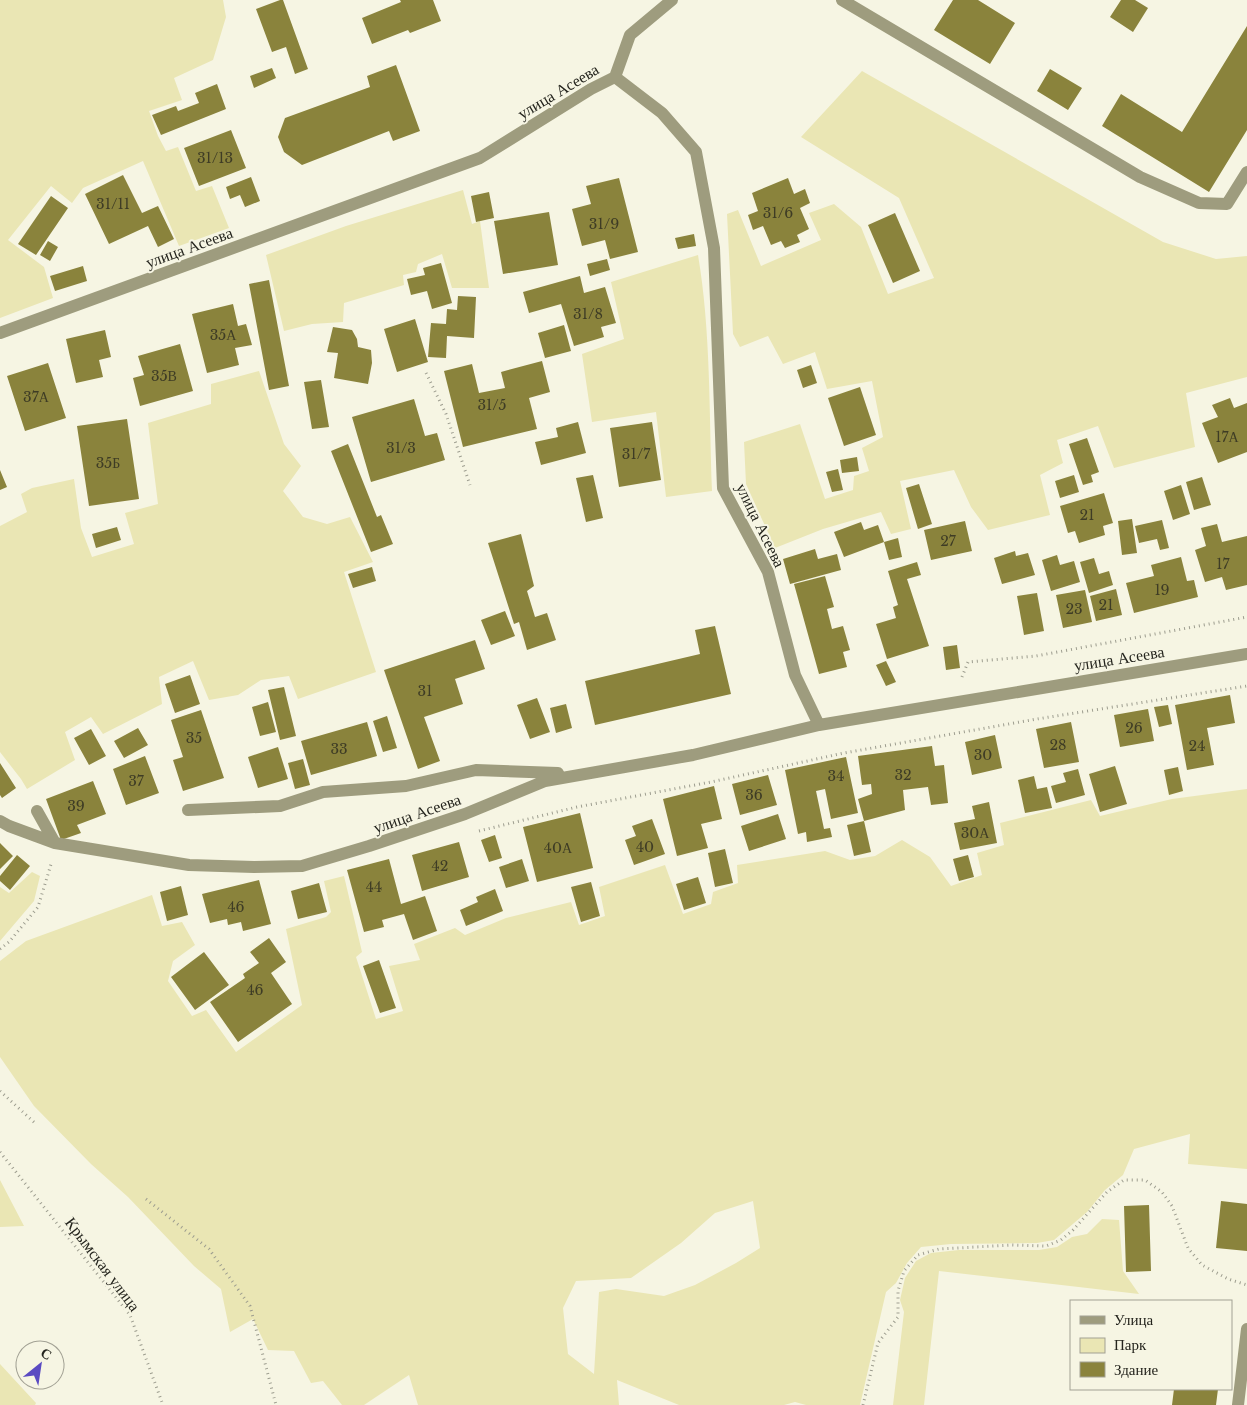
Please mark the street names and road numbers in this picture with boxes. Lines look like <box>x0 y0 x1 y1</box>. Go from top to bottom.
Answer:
street label: улица Асеева <box>514 59 602 123</box>
street label: улица Асеева <box>143 222 235 272</box>
street label: улица Асеева <box>732 480 790 570</box>
street label: улица Асеева <box>1072 641 1166 675</box>
street label: улица Асеева <box>371 789 463 837</box>
street label: Крымская улица <box>61 1213 145 1315</box>

